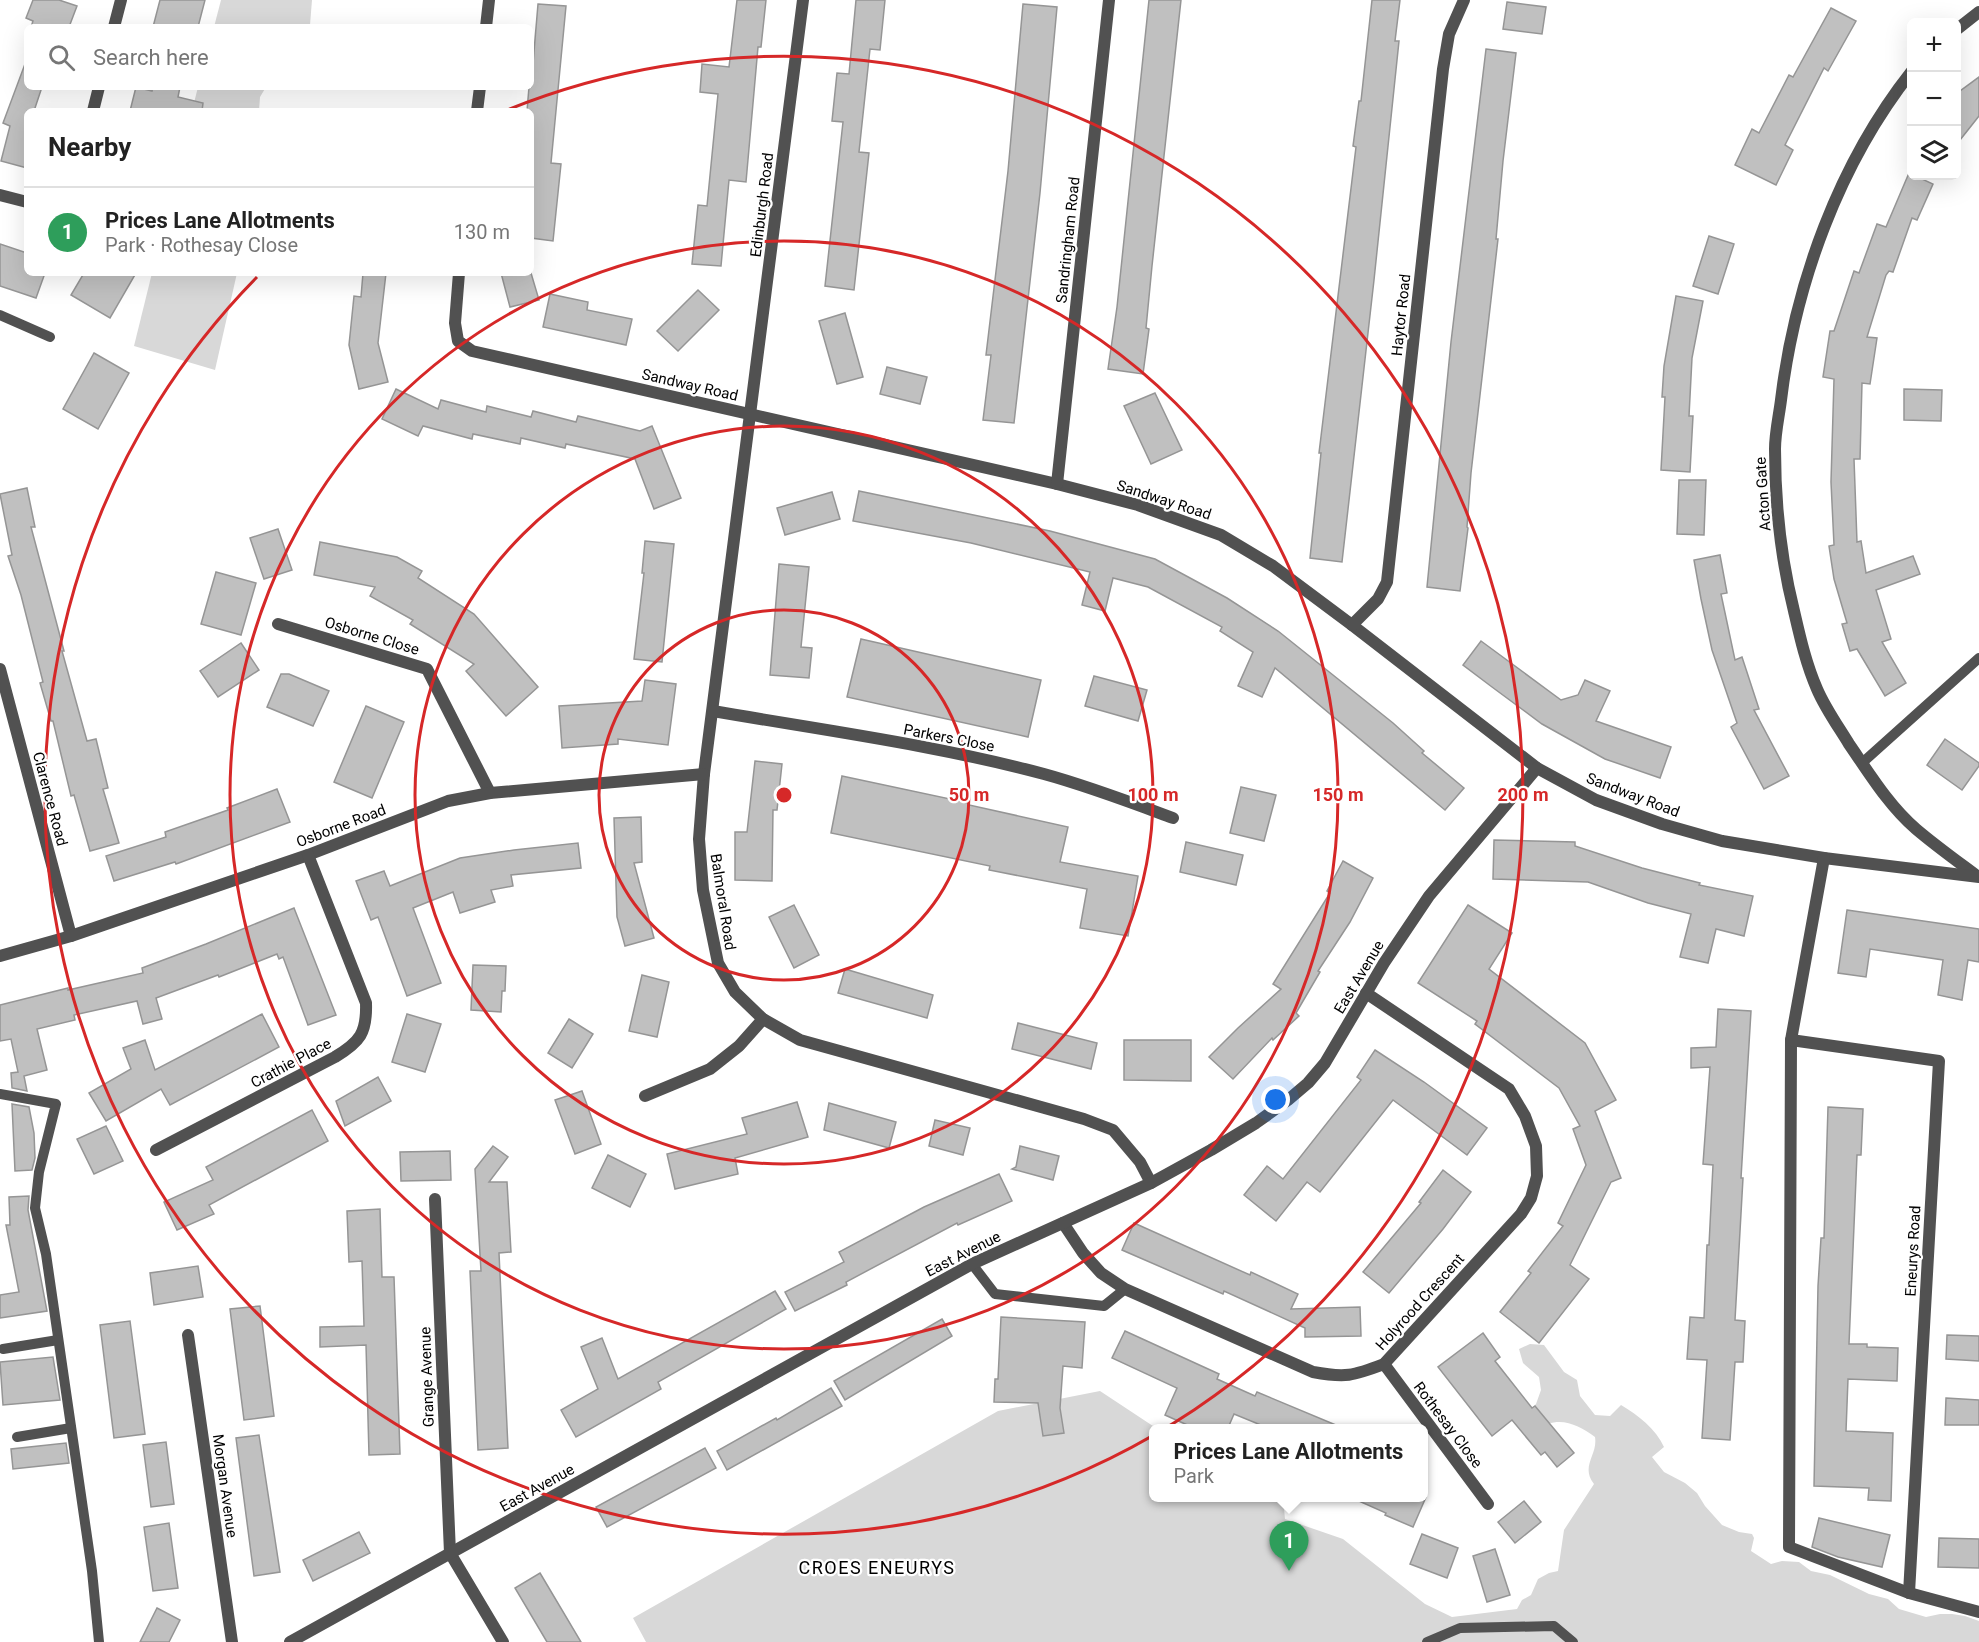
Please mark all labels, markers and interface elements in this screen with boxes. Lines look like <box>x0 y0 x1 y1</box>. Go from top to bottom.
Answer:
map controls <box>1907 18 1961 180</box>
button: + <box>1907 18 1961 72</box>
search box <box>24 24 534 90</box>
icon: search <box>45 41 78 74</box>
text: Search here <box>93 45 209 70</box>
button: − <box>1907 72 1961 126</box>
button: layers <box>1907 126 1961 180</box>
text: Nearby <box>48 132 131 162</box>
street label: Edinburgh Road <box>747 152 777 258</box>
street label: Sandringham Road <box>1052 176 1084 304</box>
text: Prices Lane Allotments <box>105 208 335 233</box>
text: 1 <box>62 220 73 244</box>
text: 130 m <box>454 220 510 244</box>
text: Park · Rothesay Close <box>105 233 298 257</box>
street label: Haytor Road <box>1388 273 1414 357</box>
street label: Sandway Road <box>640 365 740 405</box>
street label: Acton Gate <box>1751 456 1775 532</box>
street label: Sandway Road <box>1114 476 1214 524</box>
street label: Osborne Close <box>323 613 421 659</box>
street label: Parkers Close <box>902 720 996 756</box>
street label: Clarence Road <box>29 750 71 848</box>
street label: Sandway Road <box>1584 769 1682 821</box>
text: 50 m <box>949 784 989 805</box>
text: 100 m <box>1127 784 1179 805</box>
text: 150 m <box>1312 784 1364 805</box>
text: 200 m <box>1497 784 1549 805</box>
centre of rings <box>774 785 794 805</box>
street label: Osborne Road <box>294 801 388 851</box>
street label: Balmoral Road <box>706 852 740 952</box>
street label: East Avenue <box>1330 937 1388 1017</box>
street label: Crathie Place <box>248 1034 334 1092</box>
your location <box>1261 1085 1290 1114</box>
street label: Eneurys Road <box>1902 1205 1924 1297</box>
street label: East Avenue <box>922 1227 1004 1281</box>
street label: Holyrood Crescent <box>1372 1250 1468 1354</box>
street label: Grange Avenue <box>416 1326 438 1428</box>
street label: Rothesay Close <box>1410 1378 1486 1472</box>
popup <box>1149 1424 1428 1502</box>
street label: Morgan Avenue <box>209 1433 241 1539</box>
text: Prices Lane Allotments <box>1174 1439 1403 1464</box>
street label: East Avenue <box>497 1460 577 1516</box>
text: Park <box>1174 1464 1214 1488</box>
pin: 1 <box>1270 1522 1308 1571</box>
district label: CROES ENEURYS <box>798 1557 956 1578</box>

